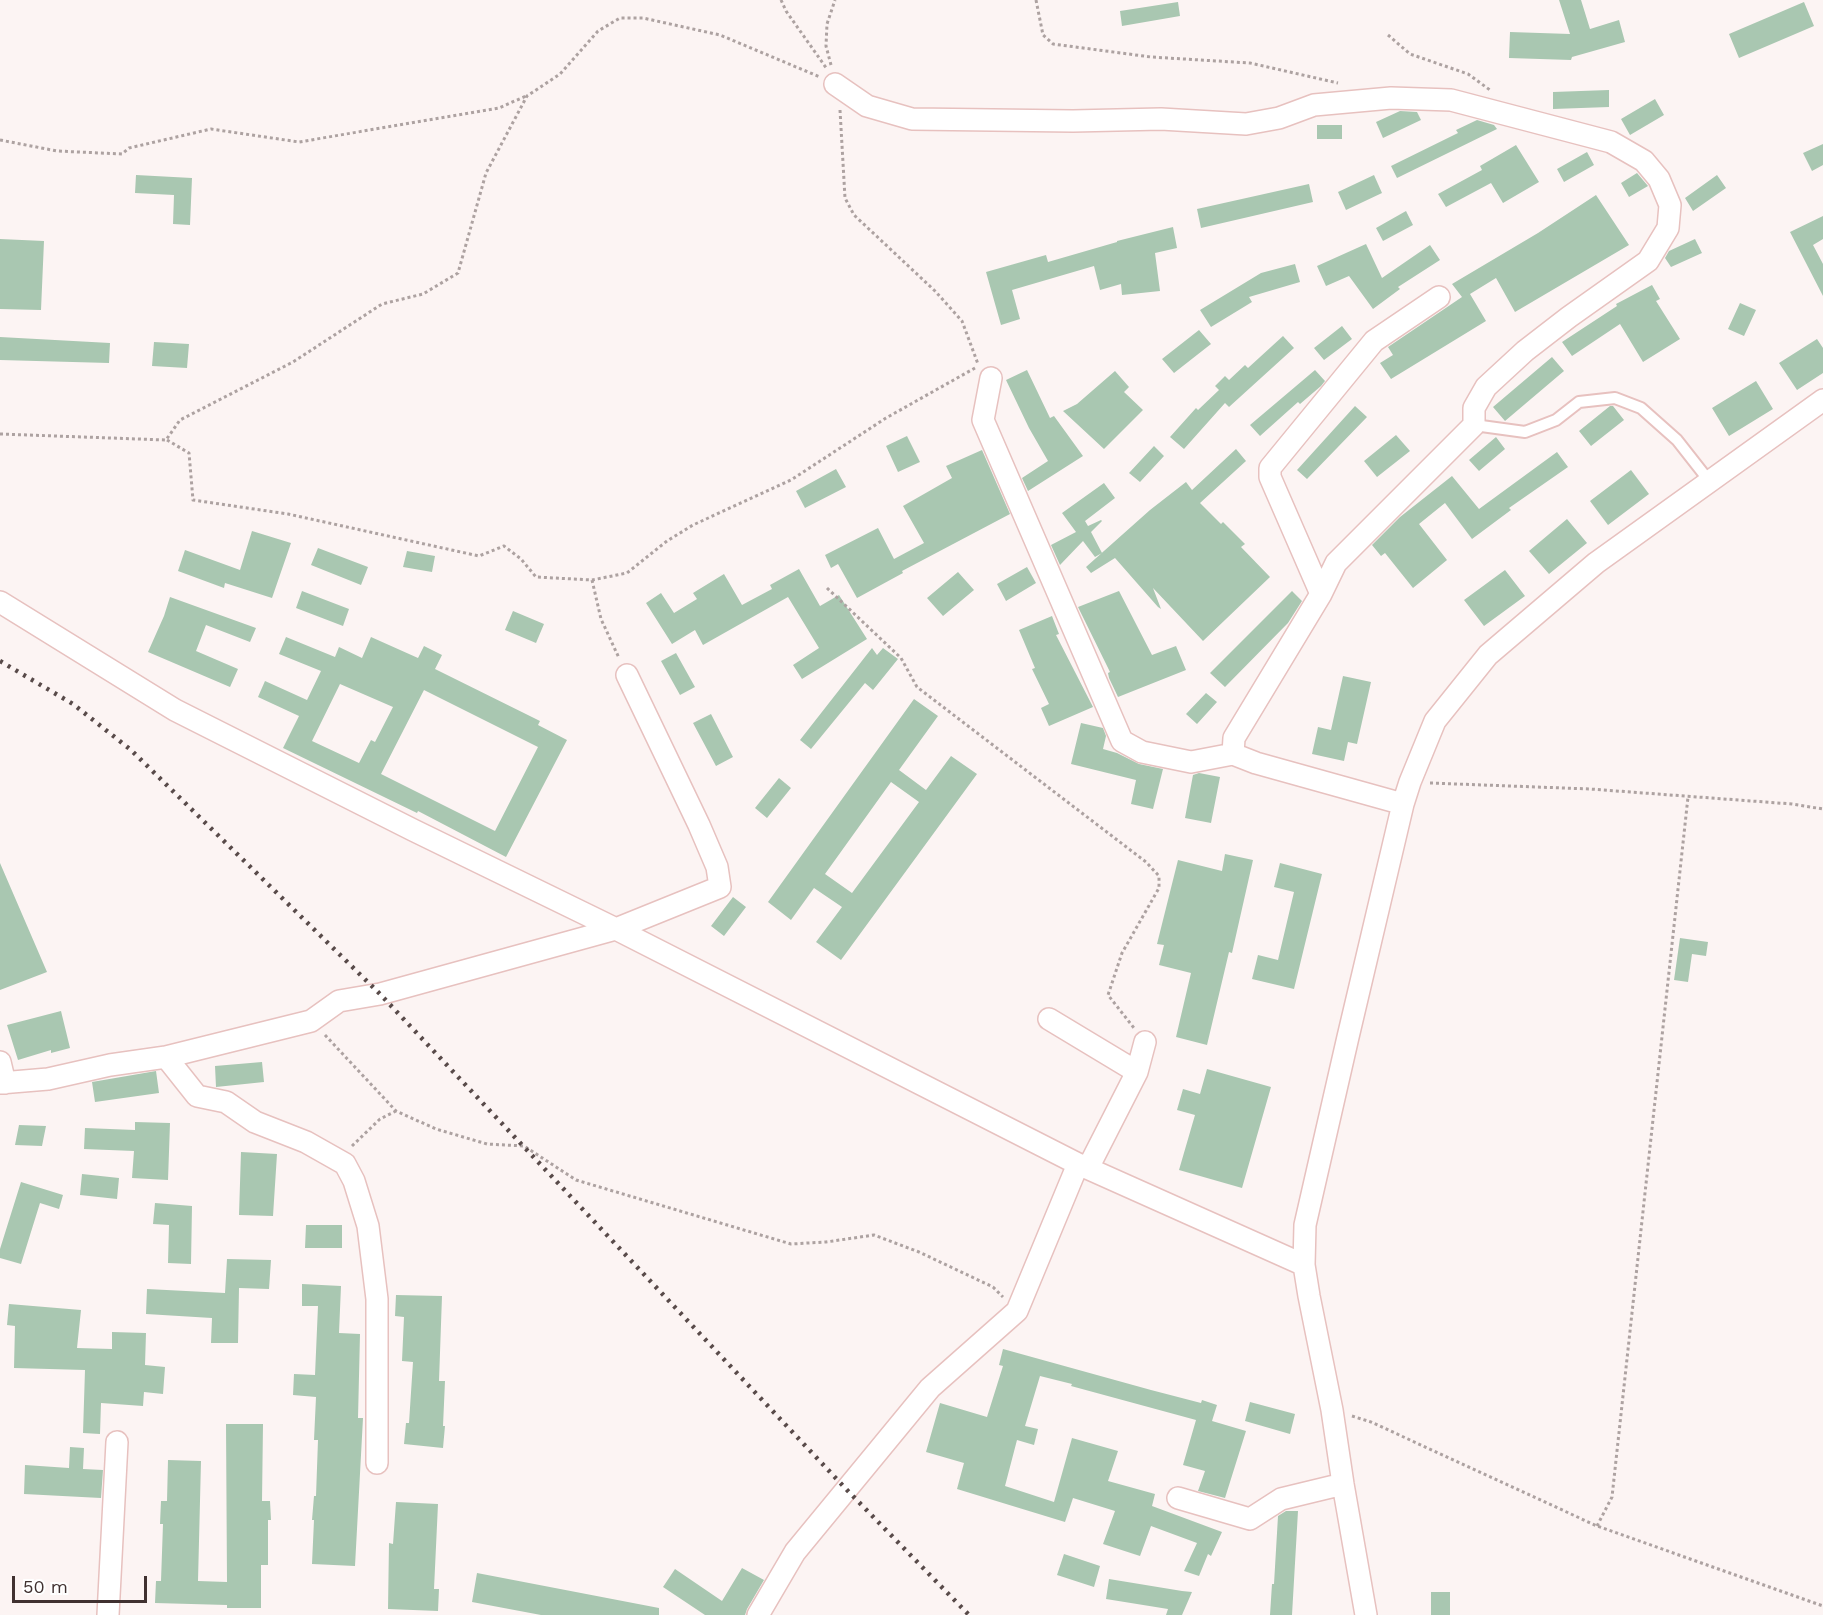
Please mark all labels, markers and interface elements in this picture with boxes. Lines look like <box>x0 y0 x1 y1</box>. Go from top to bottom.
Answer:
scale bar <box>15 1564 150 1602</box>
text: 50 m <box>23 1576 68 1597</box>

